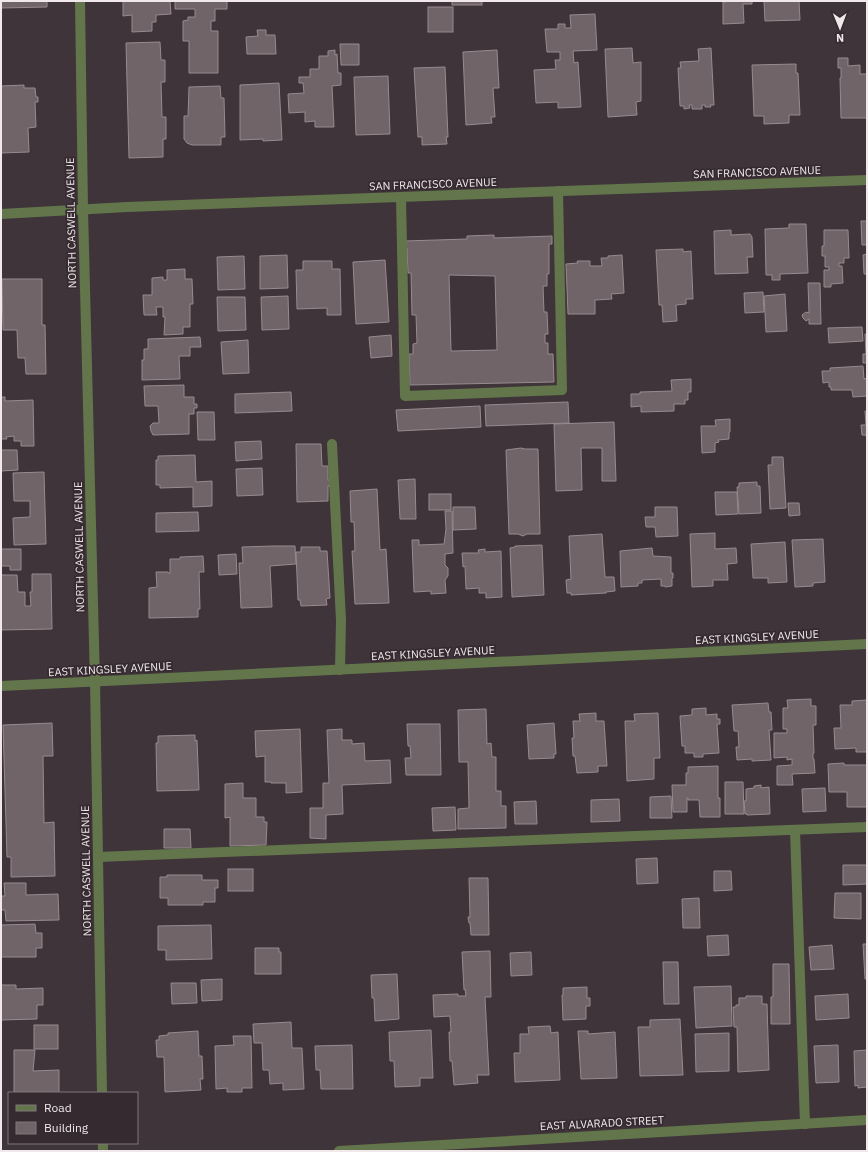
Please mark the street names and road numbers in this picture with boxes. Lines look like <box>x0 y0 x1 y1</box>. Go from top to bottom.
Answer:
street label: NORTH CASWELL AVENUE <box>63 158 79 288</box>
street label: SAN FRANCISCO AVENUE <box>693 163 821 181</box>
street label: SAN FRANCISCO AVENUE <box>369 175 497 193</box>
street label: NORTH CASWELL AVENUE <box>71 482 87 612</box>
street label: EAST KINGSLEY AVENUE <box>695 627 819 647</box>
street label: EAST KINGSLEY AVENUE <box>371 643 495 663</box>
street label: EAST KINGSLEY AVENUE <box>48 659 172 679</box>
street label: NORTH CASWELL AVENUE <box>78 806 94 936</box>
street label: EAST ALVARADO STREET <box>540 1113 665 1133</box>

